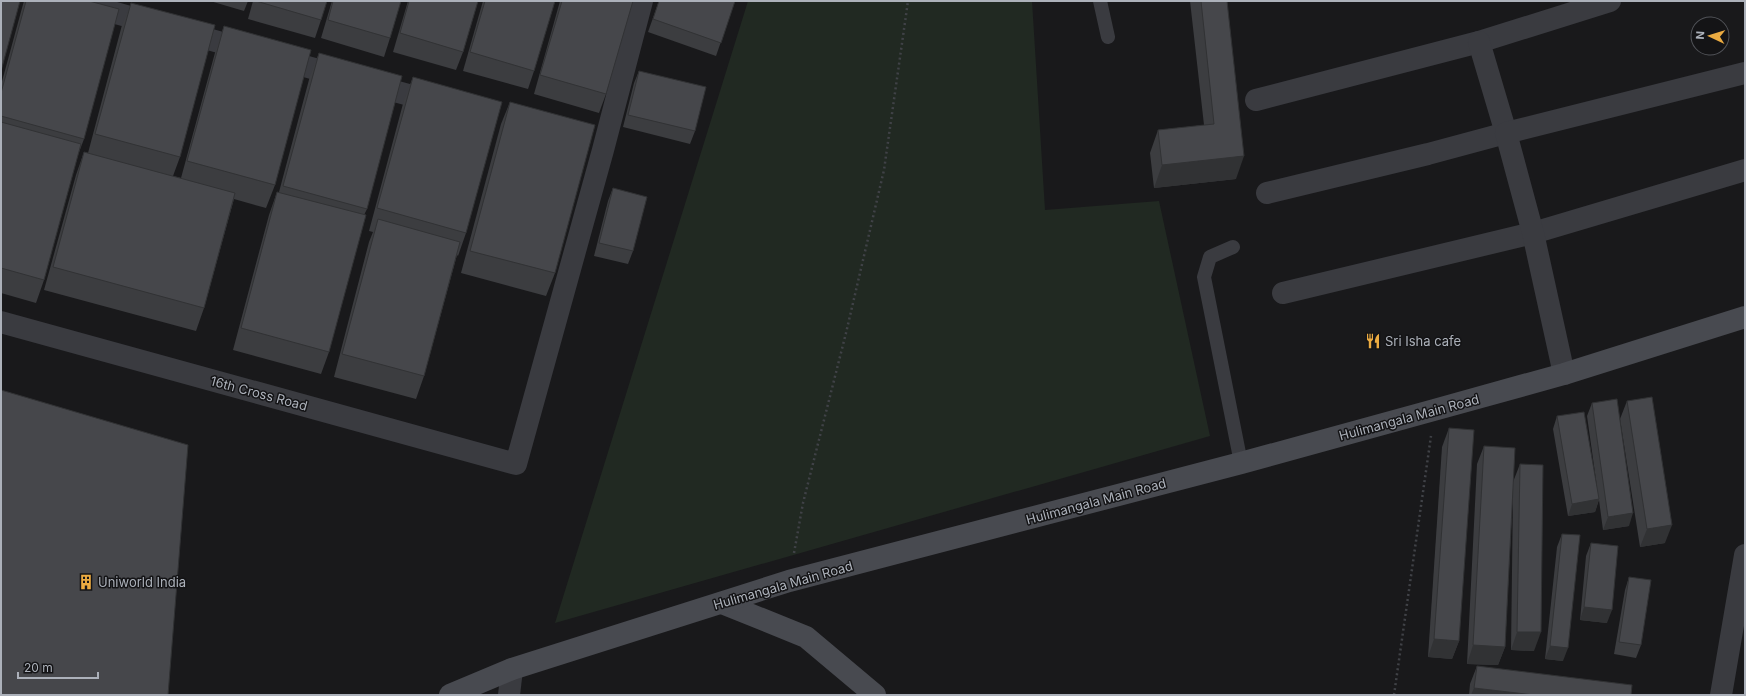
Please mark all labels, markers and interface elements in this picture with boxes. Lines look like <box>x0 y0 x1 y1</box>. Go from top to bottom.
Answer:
north arrow <box>1690 16 1730 56</box>
text: N <box>1693 31 1707 40</box>
restaurant icon: Sri Isha cafe <box>1364 332 1382 350</box>
place label: Sri Isha cafe <box>1385 333 1461 349</box>
street label: 16th Cross Road <box>209 372 309 414</box>
street label: Hulimangala Main Road <box>1337 391 1481 443</box>
street label: Hulimangala Main Road <box>1024 475 1168 527</box>
street label: Hulimangala Main Road <box>711 557 855 613</box>
building icon: Uniworld India <box>77 573 95 591</box>
place label: Uniworld India <box>98 574 186 590</box>
scale bar <box>18 654 98 680</box>
text: 20 m <box>24 660 53 675</box>

